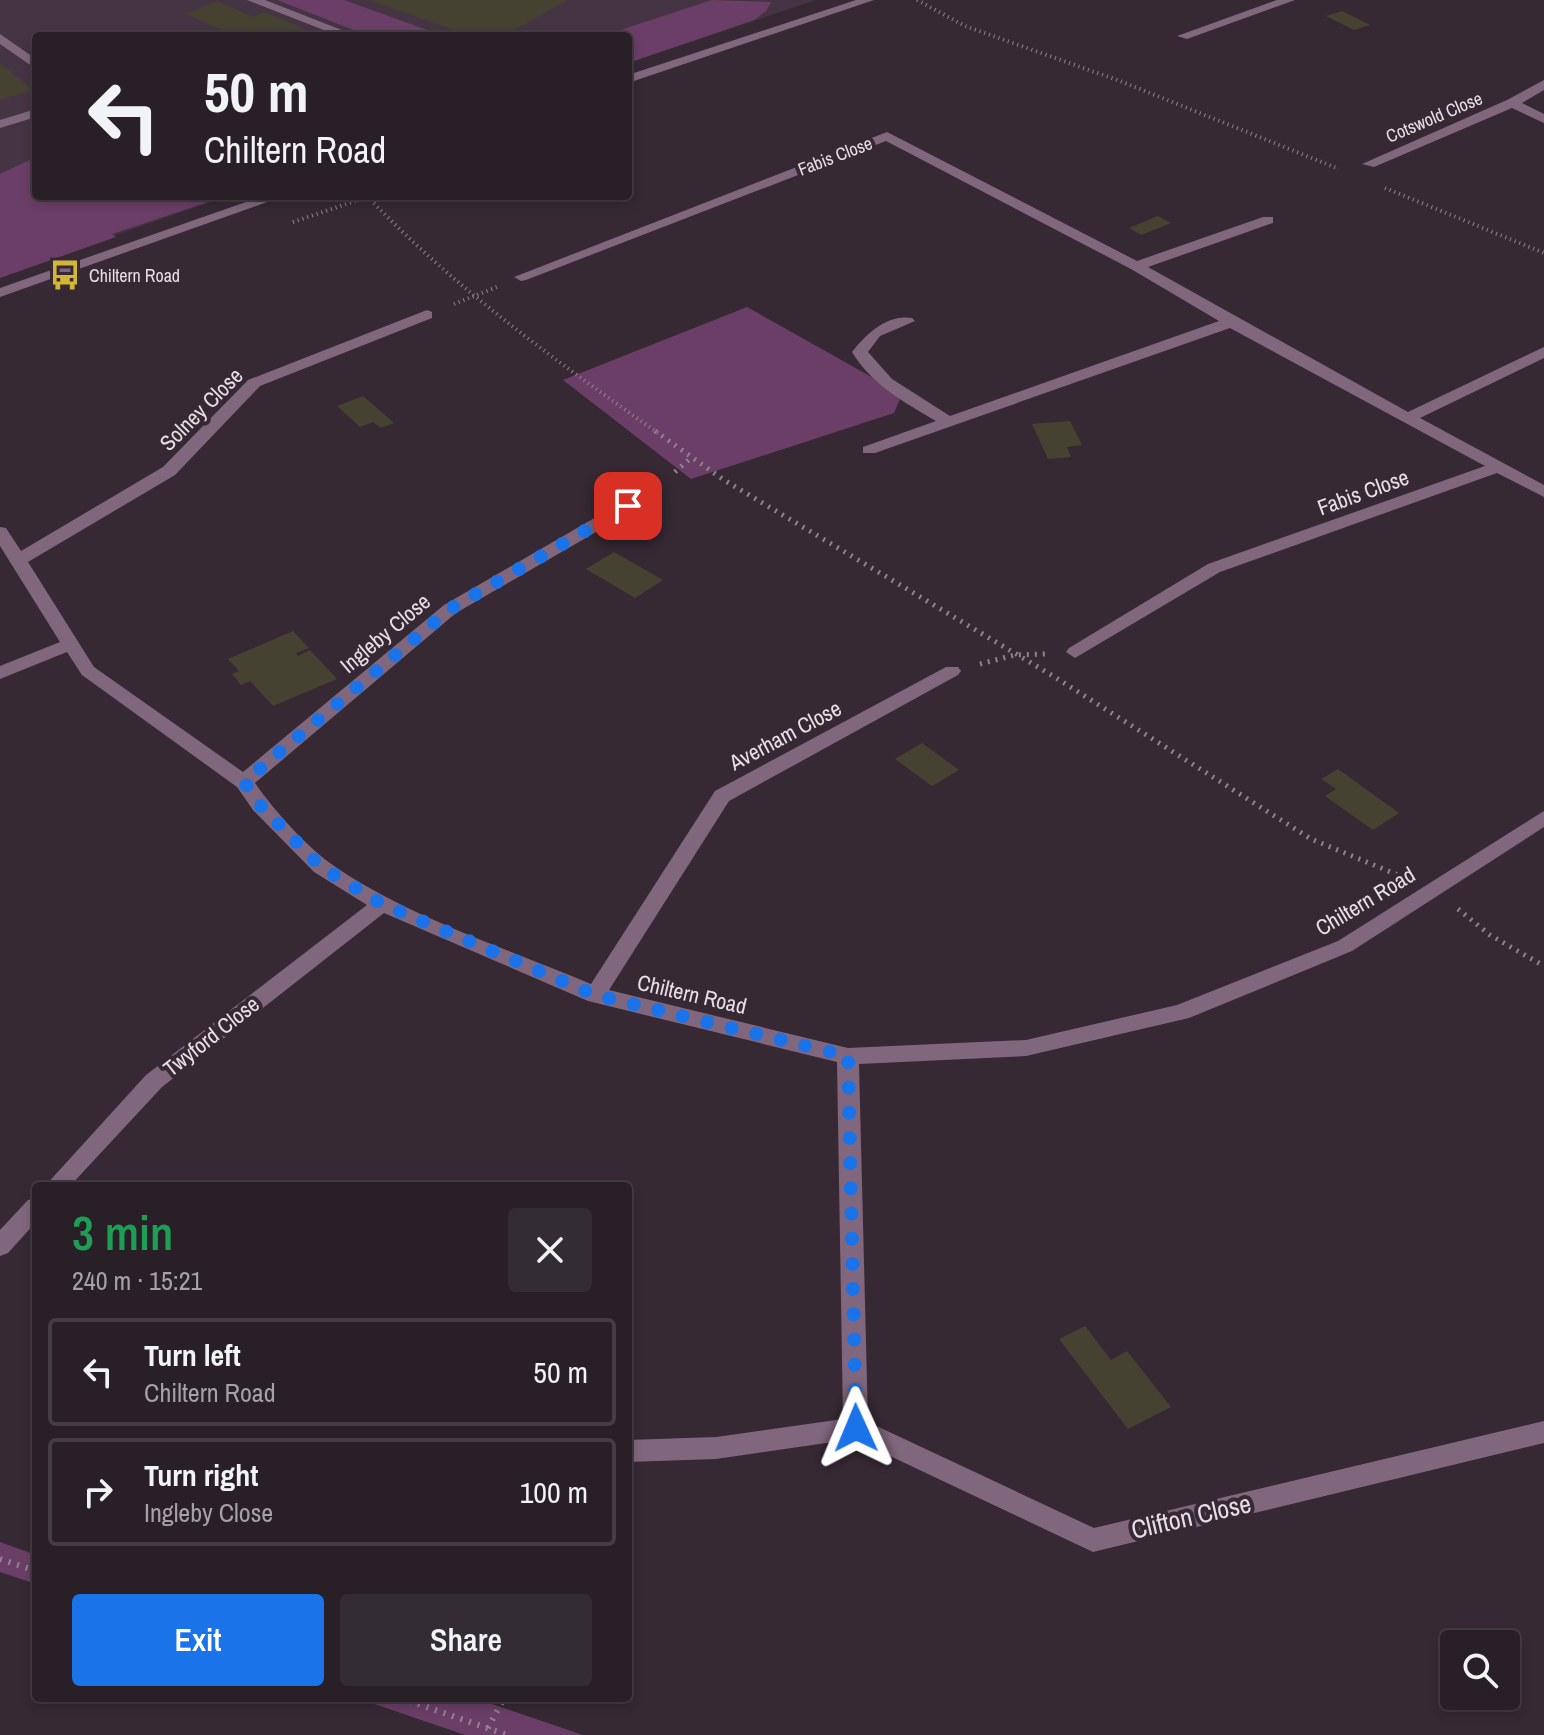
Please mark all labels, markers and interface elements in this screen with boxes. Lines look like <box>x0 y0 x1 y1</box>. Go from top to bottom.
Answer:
text: 50 m <box>204 54 309 129</box>
icon: left <box>72 64 176 168</box>
street label: Cotswold Close <box>1382 85 1486 149</box>
text: Chiltern Road <box>204 126 386 174</box>
street label: Fabis Close <box>794 130 876 182</box>
bus stop icon: Chiltern Road <box>48 258 82 292</box>
place label: Chiltern Road <box>89 263 180 288</box>
street label: Solney Close <box>153 361 249 457</box>
street label: Fabis Close <box>1313 462 1413 522</box>
pin <box>594 472 662 540</box>
icon: arrive <box>606 484 650 528</box>
street label: Ingleby Close <box>333 586 437 680</box>
street label: Averham Close <box>723 693 846 778</box>
street label: Chiltern Road <box>1310 859 1420 943</box>
street label: Chiltern Road <box>634 967 750 1021</box>
street label: Twyford Close <box>157 989 265 1083</box>
text: 3 min <box>72 1200 173 1265</box>
button: close <box>508 1208 592 1292</box>
text: 240 m · 15:21 <box>72 1263 202 1298</box>
text: Turn left <box>144 1335 241 1375</box>
icon: left <box>76 1350 120 1394</box>
text: 50 m <box>533 1352 588 1392</box>
text: Chiltern Road <box>144 1375 276 1410</box>
position arrow <box>814 1386 898 1470</box>
text: Turn right <box>144 1455 258 1495</box>
icon: right <box>76 1470 120 1514</box>
text: 100 m <box>520 1472 588 1512</box>
street label: Clifton Close <box>1128 1485 1254 1547</box>
text: Ingleby Close <box>144 1495 273 1530</box>
button: Exit <box>72 1594 324 1686</box>
button: Share <box>340 1594 592 1686</box>
map controls <box>1440 1630 1520 1710</box>
button: search <box>1440 1630 1520 1710</box>

